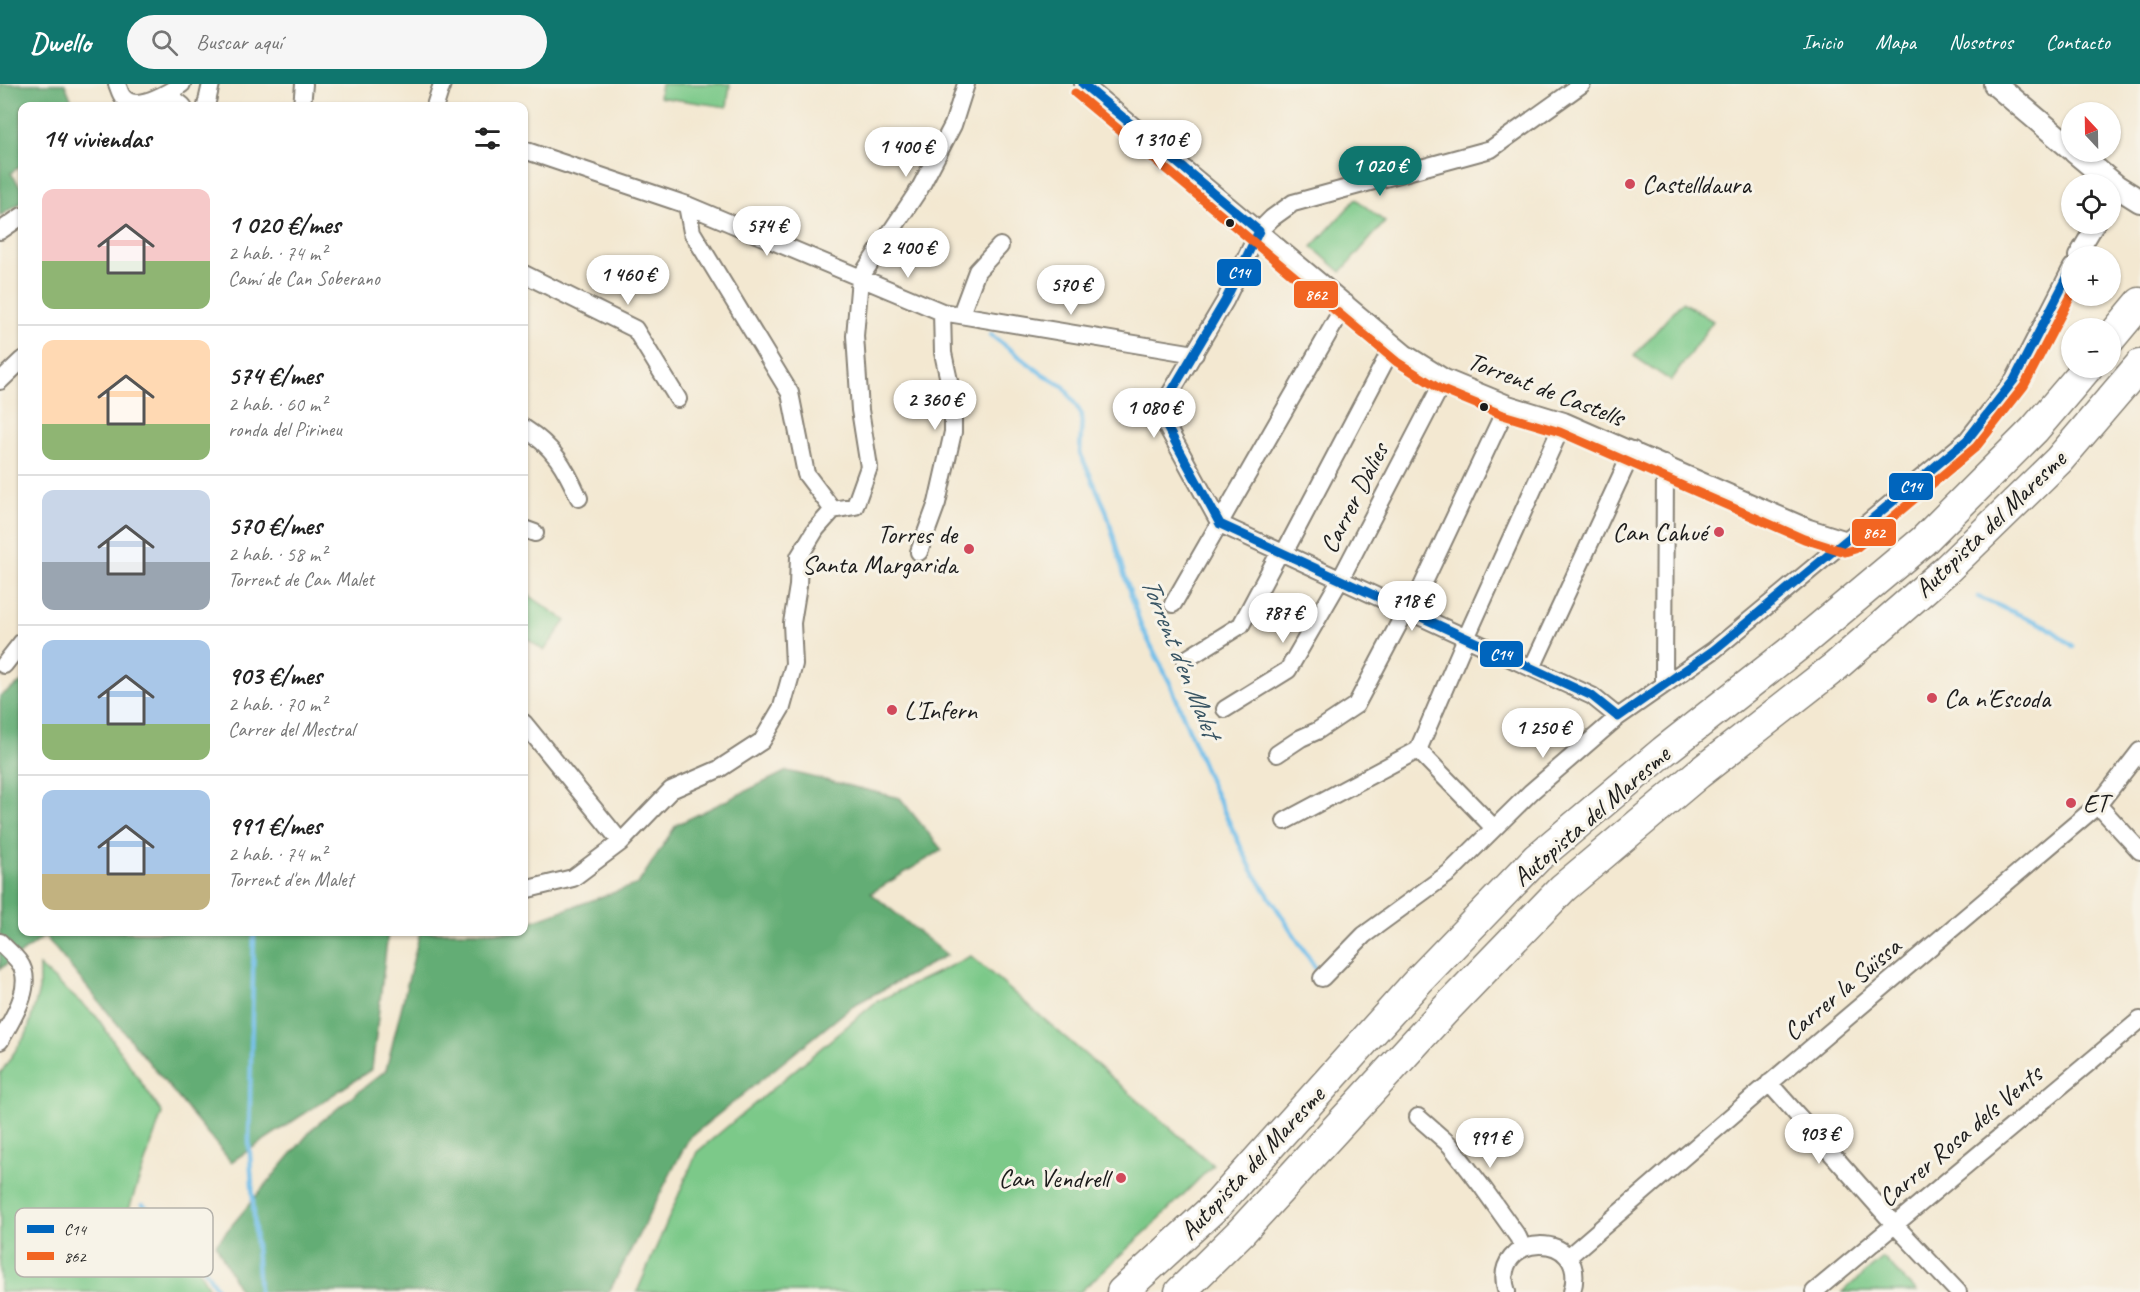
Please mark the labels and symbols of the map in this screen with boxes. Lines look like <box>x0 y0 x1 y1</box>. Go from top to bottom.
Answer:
north arrow <box>2061 102 2121 162</box>
pin: 1 310 € <box>1105 120 1215 171</box>
pin: 1 400 € <box>851 127 961 178</box>
pin: 1 020 € <box>1325 146 1435 197</box>
place label: Castelldaura <box>1642 168 1752 201</box>
marker: Castelldaura <box>1623 177 1637 191</box>
pin: 574 € <box>725 206 809 257</box>
unlabelled marker <box>1224 217 1236 229</box>
pin: 2 400 € <box>853 228 963 279</box>
pin: 1 460 € <box>573 255 683 306</box>
line badge: C14 <box>1216 258 1262 287</box>
text: C14 <box>1228 263 1252 283</box>
pin: 570 € <box>1029 265 1113 316</box>
line badge: 862 <box>1293 280 1339 309</box>
text: 862 <box>1305 285 1329 305</box>
street label: Torrent de Castells <box>1463 344 1631 435</box>
pin: 2 360 € <box>880 380 990 431</box>
pin: 1 080 € <box>1099 388 1209 439</box>
unlabelled marker <box>1478 401 1490 413</box>
street label: Carrer Dàlies <box>1312 435 1397 559</box>
street label: Autopista del Maresme <box>1907 442 2074 605</box>
line badge: C14 <box>1888 472 1934 501</box>
text: C14 <box>1900 477 1924 497</box>
place label: Can Cahué <box>1613 516 1711 549</box>
place label: Torres de Santa Margarida <box>802 518 959 581</box>
line badge: 862 <box>1851 518 1897 547</box>
text: 862 <box>1863 523 1887 543</box>
marker: Can Cahué <box>1712 525 1726 539</box>
marker: Torres de Santa Margarida <box>962 542 976 556</box>
water label: Torrent d'en Malet <box>1134 572 1231 748</box>
pin: 718 € <box>1370 581 1454 632</box>
pin: 787 € <box>1241 593 1325 644</box>
line badge: C14 <box>1479 640 1524 668</box>
text: C14 <box>1490 645 1514 665</box>
place label: Ca n'Escoda <box>1944 682 2052 715</box>
marker: Ca n'Escoda <box>1925 691 1939 705</box>
place label: L'Infern <box>904 694 978 727</box>
marker: L'Infern <box>885 703 899 717</box>
pin: 1 250 € <box>1488 708 1598 759</box>
street label: Autopista del Maresme <box>1505 737 1678 894</box>
place label: ET <box>2083 787 2113 820</box>
marker: ET <box>2064 796 2078 810</box>
street label: Carrer la Suïssa <box>1776 929 1909 1048</box>
street label: Carrer Rosa dels Vents <box>1871 1057 2050 1214</box>
street label: Autopista del Maresme <box>1172 1078 1333 1247</box>
pin: 903 € <box>1777 1114 1861 1165</box>
pin: 991 € <box>1448 1118 1532 1169</box>
place label: Can Vendrell <box>998 1162 1114 1195</box>
marker: Can Vendrell <box>1114 1171 1128 1185</box>
legend <box>15 1208 213 1277</box>
text: C14 <box>64 1220 88 1240</box>
text: 862 <box>64 1247 87 1267</box>

